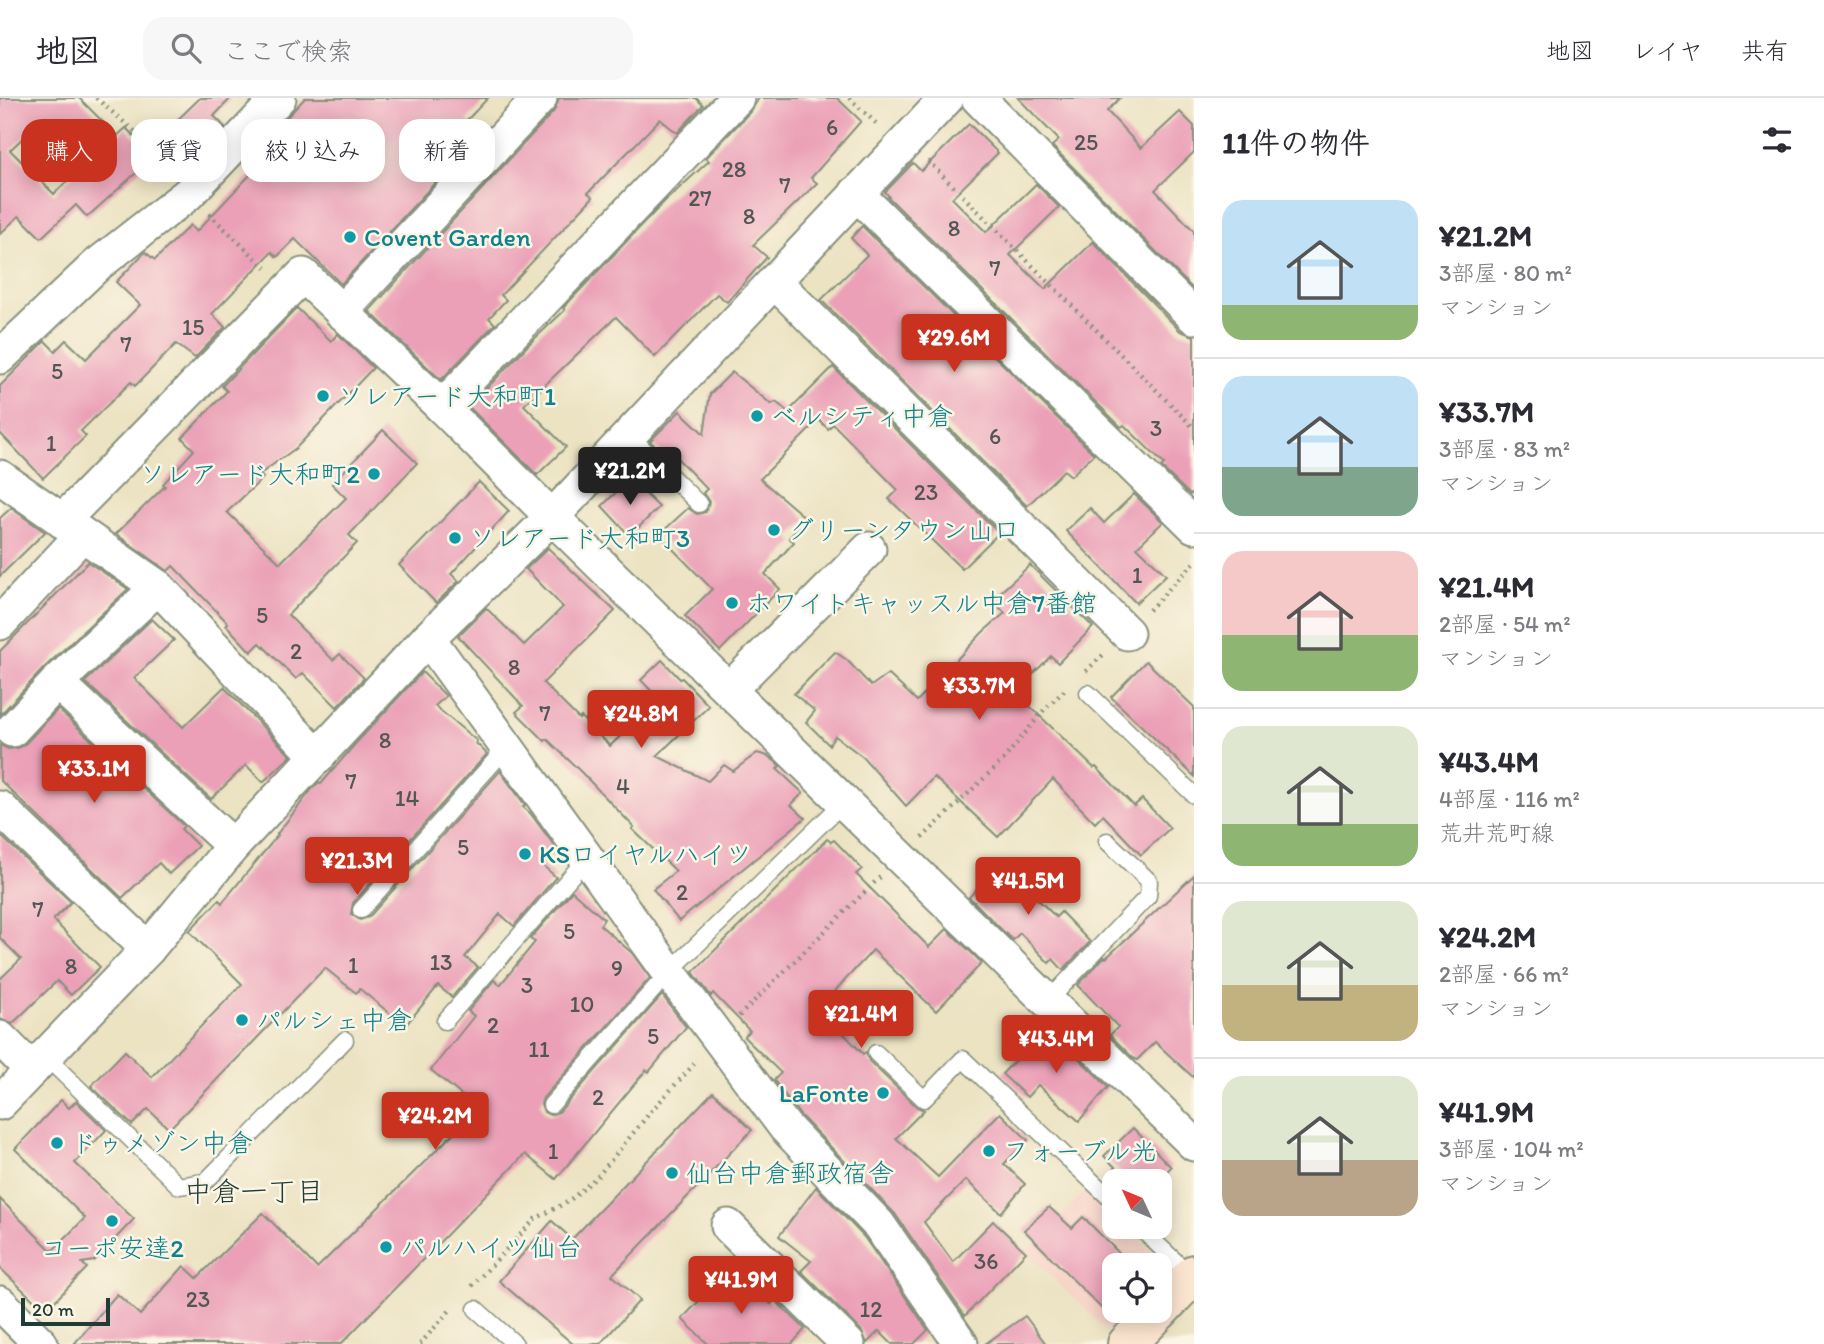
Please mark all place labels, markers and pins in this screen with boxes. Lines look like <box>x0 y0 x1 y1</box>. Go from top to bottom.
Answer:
place label: Covent Garden <box>364 221 531 253</box>
marker: Covent Garden <box>342 229 358 245</box>
pin: ¥29.6M <box>897 314 1011 374</box>
place label: ソレアード大和町1 <box>337 380 556 412</box>
marker: ソレアード大和町1 <box>315 388 331 404</box>
place label: ベルシティ中倉 <box>771 400 953 432</box>
marker: ベルシティ中倉 <box>749 408 765 424</box>
pin: ¥21.2M <box>573 448 687 507</box>
place label: ソレアード大和町2 <box>139 458 360 490</box>
marker: ソレアード大和町2 <box>366 466 382 482</box>
place label: グリーンタウン山口 <box>788 514 1019 546</box>
place label: ソレアード大和町3 <box>469 522 690 554</box>
marker: グリーンタウン山口 <box>766 522 782 538</box>
marker: ソレアード大和町3 <box>447 530 463 546</box>
place label: ホワイトキャッスル中倉7番館 <box>746 587 1097 619</box>
marker: ホワイトキャッスル中倉7番館 <box>724 595 740 611</box>
pin: ¥33.7M <box>922 662 1036 722</box>
pin: ¥24.8M <box>584 690 698 750</box>
pin: ¥33.1M <box>37 746 151 805</box>
pin: ¥21.3M <box>300 838 414 897</box>
place label: KSロイヤルハイツ <box>539 838 752 870</box>
marker: KSロイヤルハイツ <box>517 846 533 862</box>
pin: ¥41.5M <box>971 858 1085 917</box>
pin: ¥21.4M <box>804 990 918 1050</box>
place label: パルシェ中倉 <box>256 1004 412 1036</box>
marker: パルシェ中倉 <box>234 1012 250 1028</box>
pin: ¥43.4M <box>999 1016 1113 1075</box>
place label: LaFonte <box>779 1077 869 1109</box>
marker: LaFonte <box>875 1085 891 1101</box>
pin: ¥24.2M <box>378 1093 492 1152</box>
place label: ドゥメゾン中倉 <box>71 1127 253 1159</box>
marker: ドゥメゾン中倉 <box>49 1135 65 1151</box>
place label: フォーブル光 <box>1003 1135 1157 1167</box>
marker: フォーブル光 <box>981 1143 997 1159</box>
place label: 仙台中倉郵政宿舎 <box>686 1157 894 1189</box>
marker: 仙台中倉郵政宿舎 <box>664 1165 680 1181</box>
marker: コーポ安達2 <box>104 1213 120 1229</box>
place label: パルハイツ仙台 <box>400 1231 582 1263</box>
place label: コーポ安達2 <box>40 1232 184 1264</box>
marker: パルハイツ仙台 <box>378 1239 394 1255</box>
pin: ¥41.9M <box>684 1256 798 1316</box>

